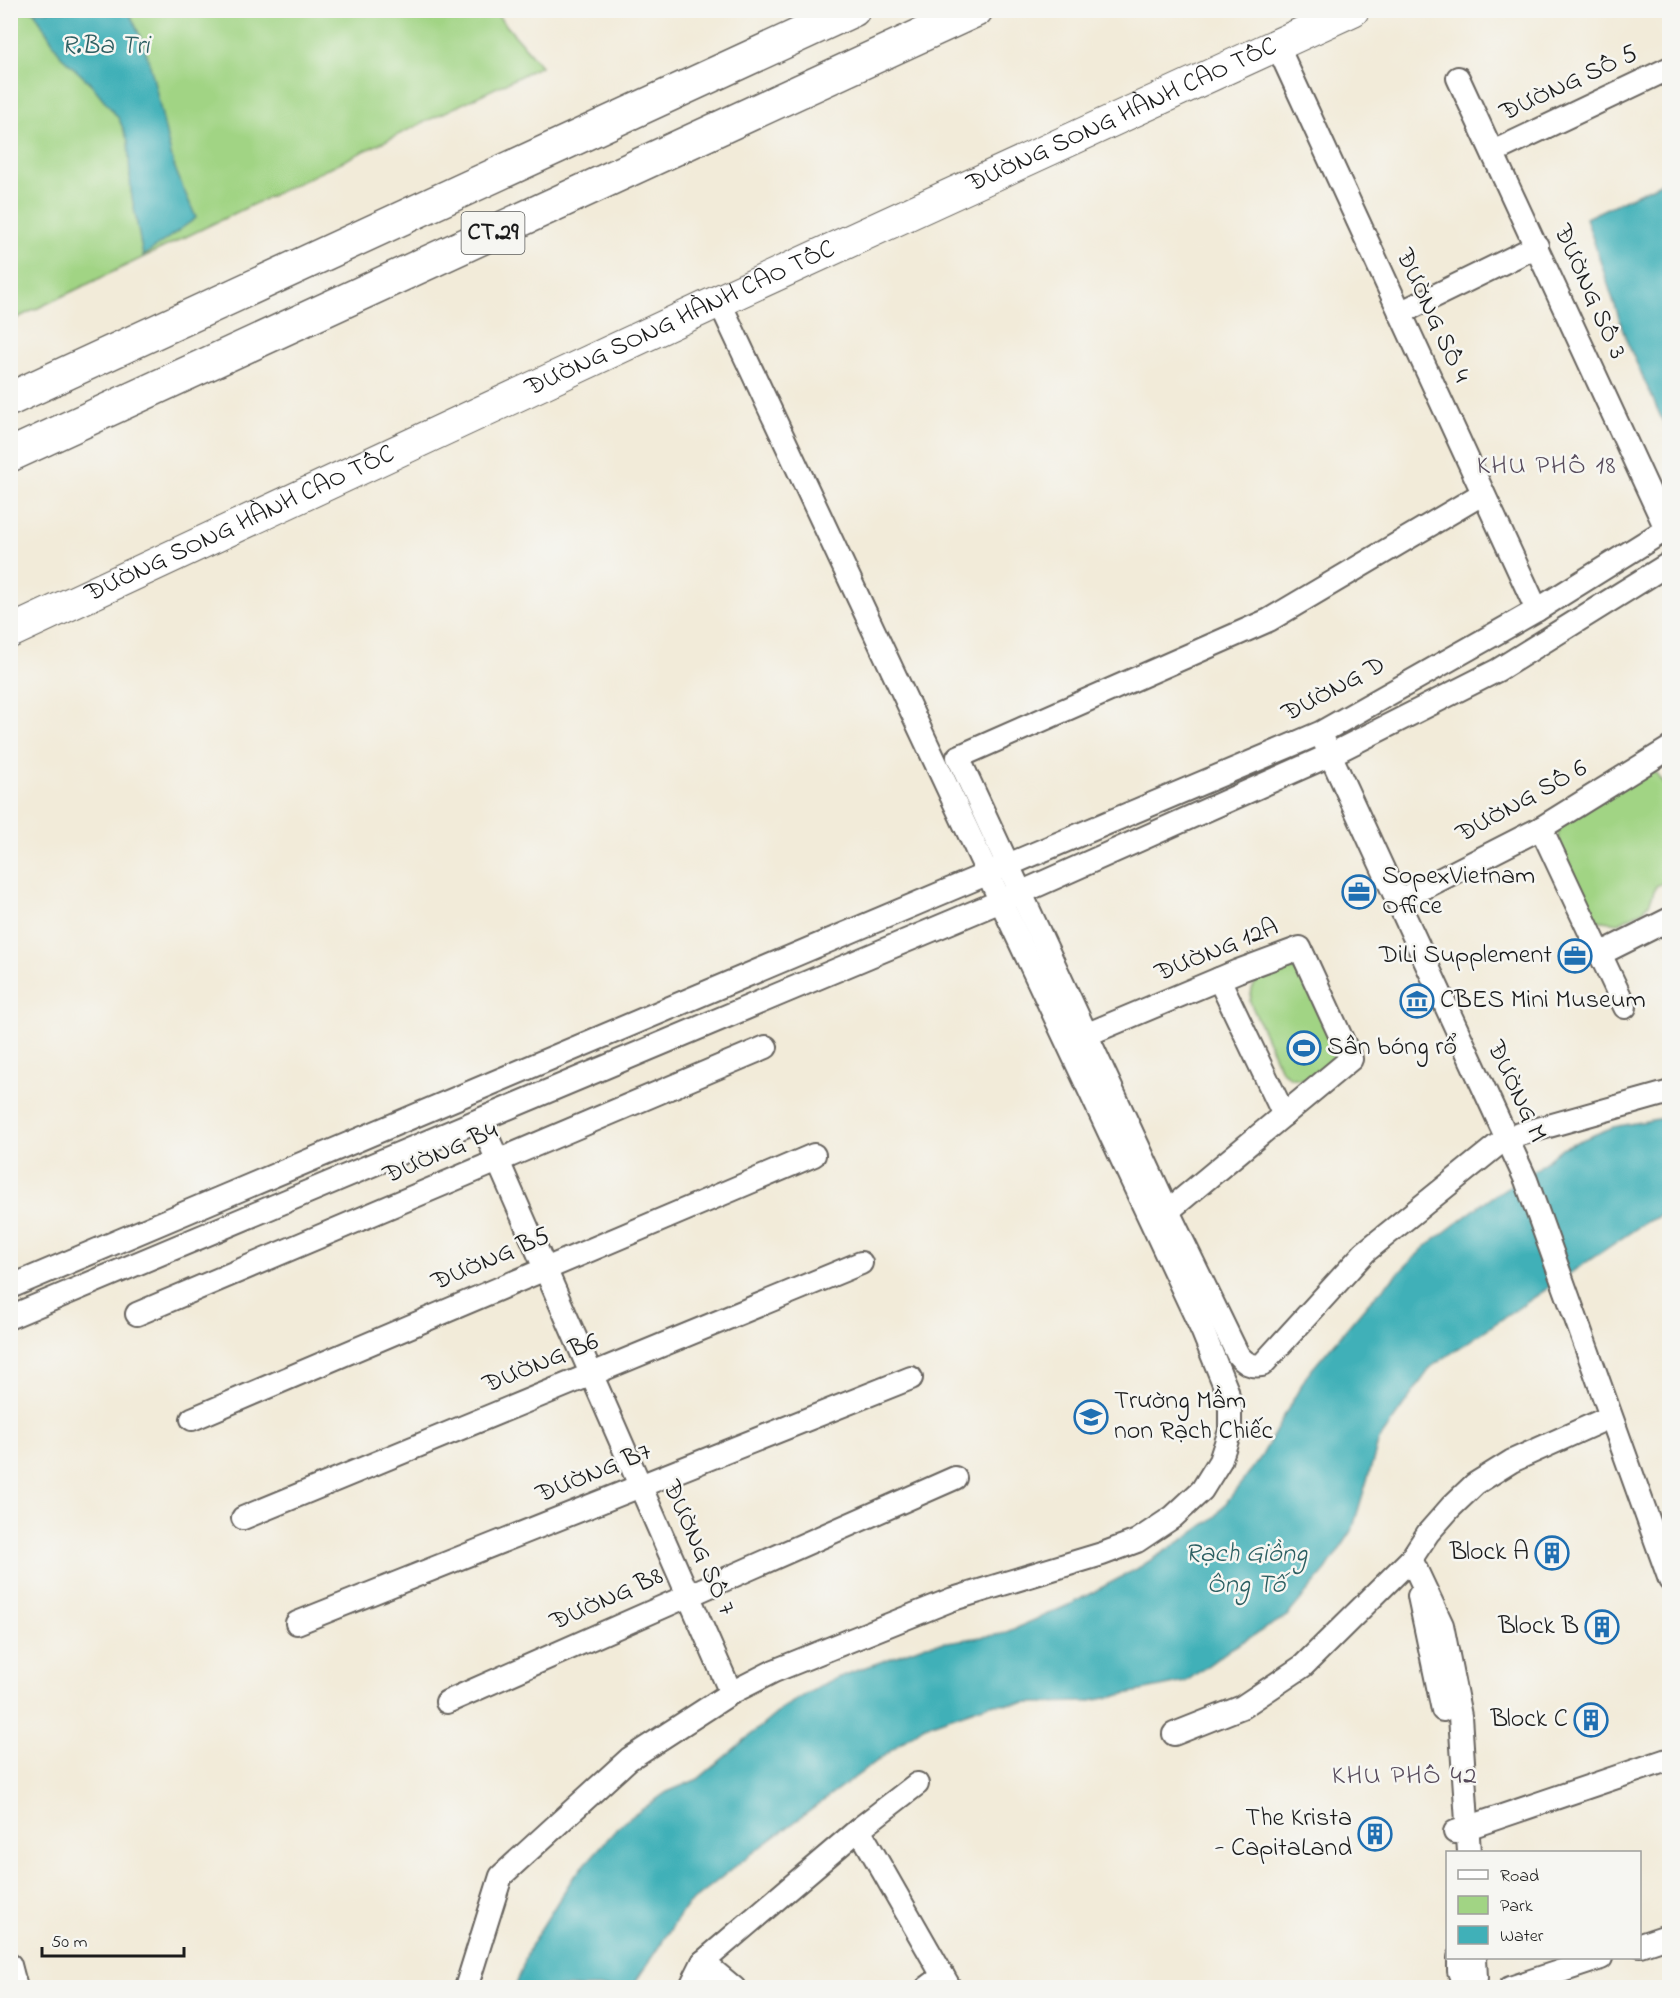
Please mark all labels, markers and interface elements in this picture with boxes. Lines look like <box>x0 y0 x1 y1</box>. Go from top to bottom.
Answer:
water label: R.Ba Tri <box>61 27 151 66</box>
street label: ĐƯỜNG SONG HÀNH CAO TỐC <box>960 28 1283 204</box>
street label: ĐƯỜNG SỐ 5 <box>1493 35 1644 133</box>
road number: CT.29 <box>462 212 524 254</box>
street label: ĐƯỜNG SỐ 3 <box>1542 218 1636 365</box>
street label: ĐƯỜNG SONG HÀNH CAO TỐC <box>519 231 842 408</box>
street label: ĐƯỜNG SỐ 4 <box>1384 242 1480 390</box>
street label: ĐƯỜNG SONG HÀNH CAO TỐC <box>78 436 401 614</box>
district label: KHU PHỐ 18 <box>1477 447 1617 486</box>
street label: ĐƯỜNG D <box>1275 647 1392 734</box>
street label: ĐƯỜNG SỐ 6 <box>1449 750 1594 854</box>
place label: SopexVietnam Office <box>1382 858 1535 926</box>
office icon: SopexVietnam Office <box>1341 874 1377 910</box>
street label: ĐƯỜNG 12A <box>1149 909 1284 993</box>
place label: DiLi Supplement <box>1378 937 1552 975</box>
office icon: DiLi Supplement <box>1557 938 1593 974</box>
place label: CBES Mini Museum <box>1440 982 1646 1020</box>
museum icon: CBES Mini Museum <box>1399 983 1435 1019</box>
place label: Sân bóng rổ <box>1327 1029 1457 1067</box>
sports icon: Sân bóng rổ <box>1286 1030 1322 1066</box>
street label: ĐƯỜNG M <box>1475 1034 1556 1149</box>
street label: ĐƯỜNG B4 <box>377 1113 504 1196</box>
street label: ĐƯỜNG B5 <box>425 1218 556 1302</box>
street label: ĐƯỜNG B6 <box>476 1324 605 1405</box>
place label: Trường Mầm non Rạch Chiếc <box>1114 1383 1273 1451</box>
school or university icon: Trường Mầm non Rạch Chiếc <box>1073 1399 1109 1435</box>
street label: ĐƯỜNG B7 <box>530 1434 658 1515</box>
street label: ĐƯỜNG SỐ 7 <box>651 1474 745 1622</box>
place label: Block A <box>1449 1534 1529 1572</box>
water label: Rạch Giồng Ông Tố <box>1185 1535 1308 1606</box>
building icon: Block A <box>1534 1535 1570 1571</box>
street label: ĐƯỜNG B8 <box>543 1558 670 1642</box>
place label: Block B <box>1497 1608 1579 1646</box>
building icon: Block B <box>1584 1609 1620 1645</box>
place label: Block C <box>1489 1701 1568 1739</box>
building icon: Block C <box>1573 1702 1609 1738</box>
district label: KHU PHỐ 42 <box>1332 1757 1478 1796</box>
place label: The Krista - CapitaLand <box>1215 1800 1352 1868</box>
building icon: The Krista - CapitaLand <box>1357 1816 1393 1852</box>
legend <box>1446 1851 1641 1959</box>
text: Road <box>1500 1864 1539 1890</box>
text: Park <box>1500 1894 1533 1920</box>
scale bar <box>42 1920 184 1958</box>
text: Water <box>1500 1924 1544 1950</box>
text: 50 m <box>51 1930 88 1956</box>

